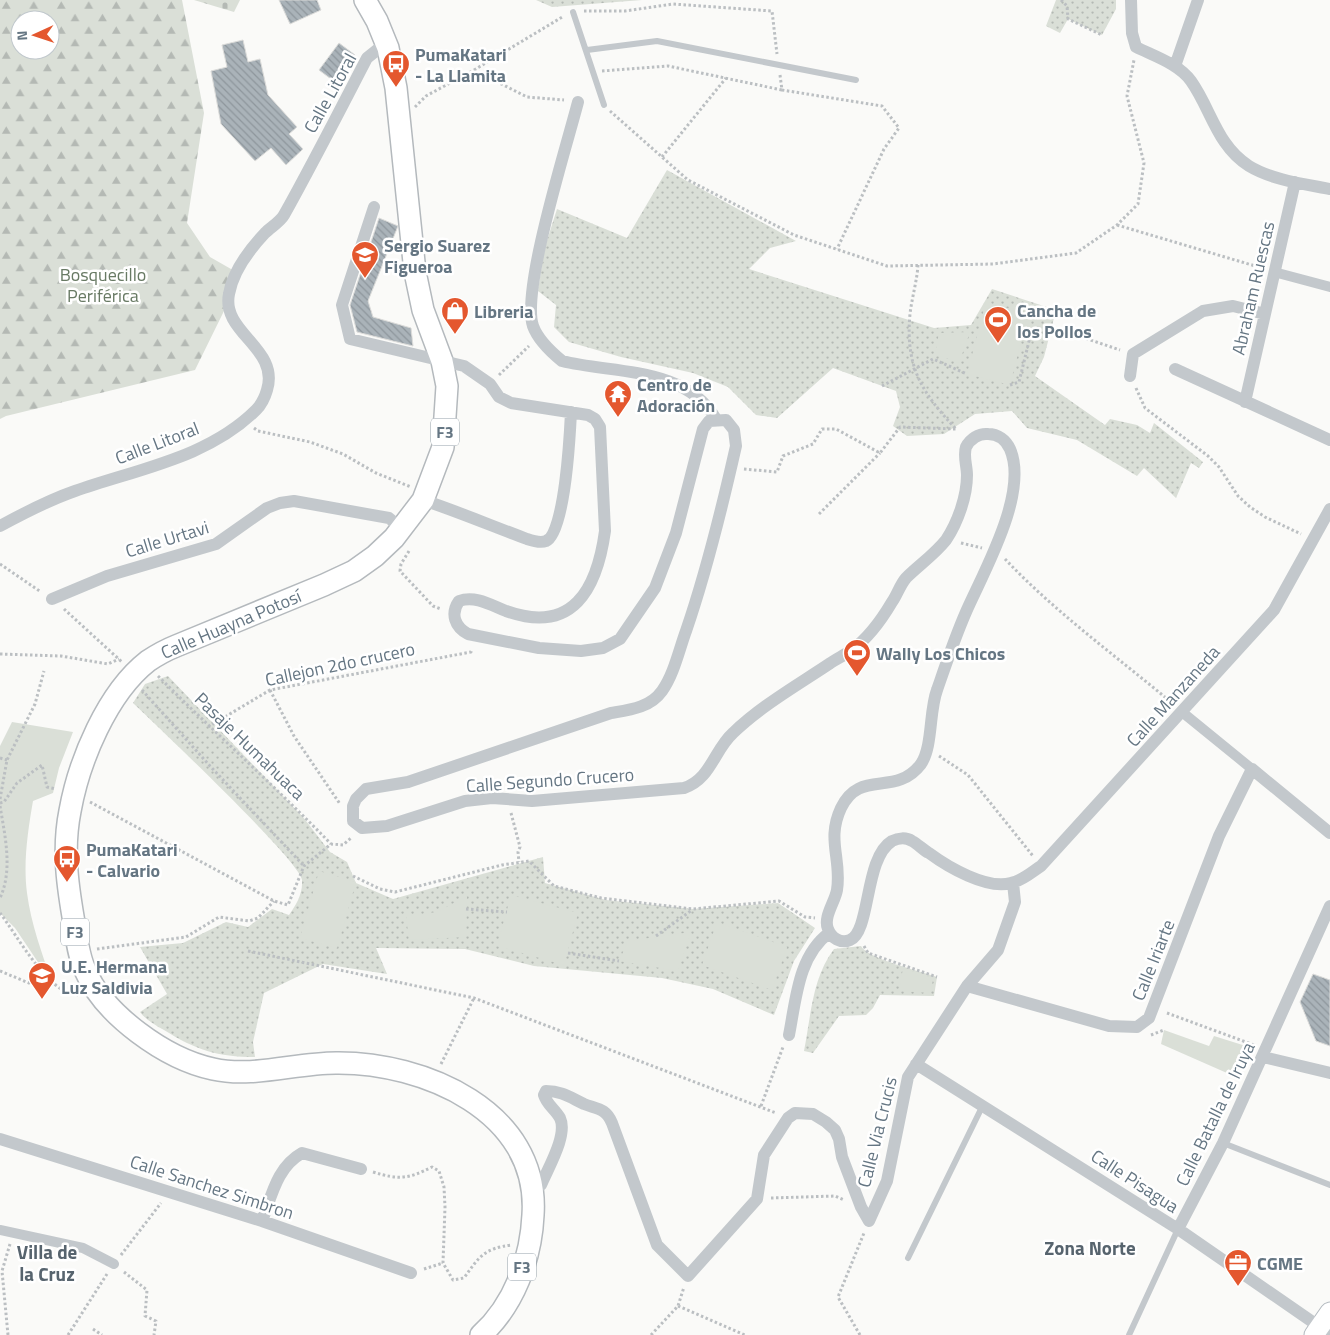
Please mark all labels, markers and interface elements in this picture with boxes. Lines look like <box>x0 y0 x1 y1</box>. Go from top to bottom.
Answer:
north arrow <box>10 10 60 60</box>
text: N <box>11 30 32 41</box>
place label: PumaKatari - La Llamita <box>415 41 507 89</box>
street label: Calle Litoral <box>297 48 363 138</box>
bus stop icon: PumaKatari - La Llamita <box>381 49 411 88</box>
street label: Abraham Ruescas <box>1225 219 1281 357</box>
place label: Sergio Suarez Figueroa <box>384 232 490 280</box>
school or university icon: Sergio Suarez Figueroa <box>350 240 380 279</box>
park label: Bosquecillo Periférica <box>60 261 146 309</box>
shop icon: Libreria <box>440 296 470 335</box>
place label: Cancha de los Pollos <box>1017 297 1096 345</box>
place label: Libreria <box>474 298 533 325</box>
sports icon: Cancha de los Pollos <box>983 305 1013 344</box>
place label: Centro de Adoración <box>637 371 715 419</box>
temple icon: Centro de Adoración <box>603 379 633 418</box>
street label: Calle Litoral <box>111 415 203 471</box>
road number: F3 <box>431 418 459 446</box>
street label: Calle Urtavi <box>122 514 212 564</box>
street label: Calle Huayna Potosí <box>157 581 307 666</box>
street label: Callejon 2do crucero <box>263 635 417 693</box>
sports icon: Wally Los Chicos <box>842 638 872 677</box>
street label: Calle Manzaneda <box>1120 639 1226 753</box>
place label: Wally Los Chicos <box>876 640 1005 667</box>
street label: Pasaje Humahuaca <box>189 686 311 806</box>
street label: Calle Segundo Crucero <box>465 761 635 799</box>
place label: PumaKatari - Calvario <box>86 836 178 884</box>
bus stop icon: PumaKatari - Calvario <box>52 844 82 883</box>
street label: Calle Iriarte <box>1124 915 1182 1005</box>
road number: F3 <box>61 919 89 946</box>
place label: U.E. Hermana Luz Saldivia <box>61 953 167 1001</box>
school or university icon: U.E. Hermana Luz Saldivia <box>27 961 57 1000</box>
street label: Calle Batalla de Iruya <box>1168 1037 1262 1191</box>
street label: Calle Via Crucis <box>850 1074 904 1190</box>
street label: Calle Pisagua <box>1086 1142 1184 1220</box>
street label: Calle Sanchez Simbron <box>127 1148 297 1226</box>
district label: Zona Norte <box>1044 1233 1136 1262</box>
district label: Villa de la Cruz <box>17 1237 78 1288</box>
office icon: CGME <box>1223 1248 1253 1287</box>
place label: CGME <box>1257 1250 1303 1277</box>
road number: F3 <box>508 1254 536 1280</box>

